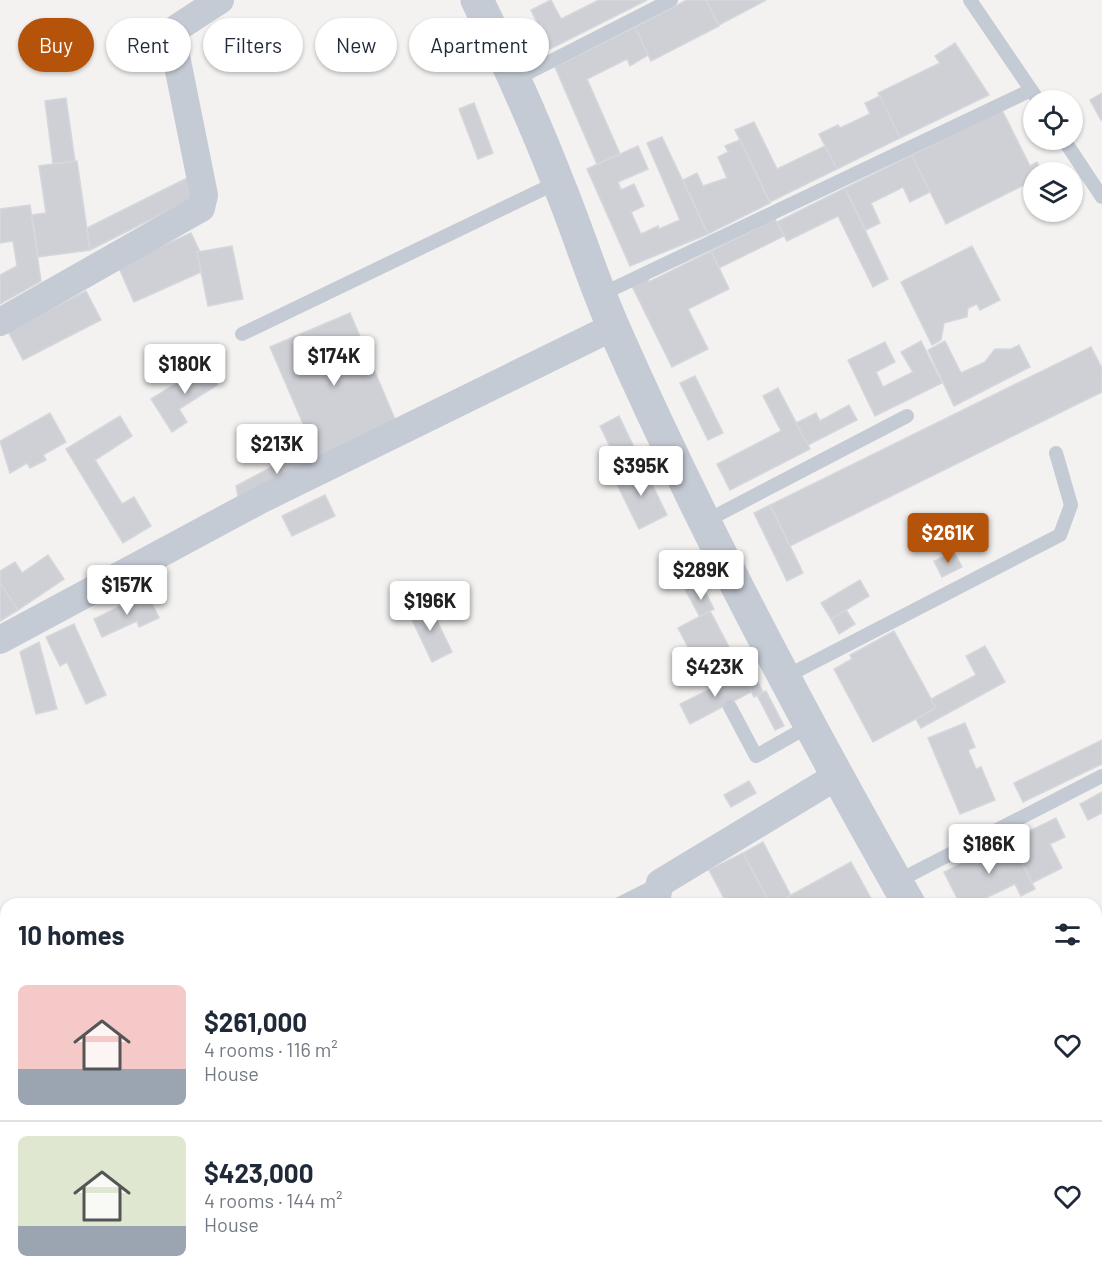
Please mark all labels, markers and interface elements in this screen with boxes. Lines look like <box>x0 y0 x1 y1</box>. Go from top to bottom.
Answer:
chip: Buy <box>18 18 94 72</box>
chip: Rent <box>106 18 191 72</box>
chip: Filters <box>203 18 303 72</box>
chip: New <box>315 18 397 72</box>
chip: Apartment <box>409 18 549 72</box>
map controls <box>1023 90 1083 222</box>
button: locate <box>1023 90 1083 150</box>
button: layers <box>1023 162 1083 222</box>
pin: $174K <box>292 336 376 387</box>
text: $174K <box>307 343 361 367</box>
pin: $180K <box>143 344 227 395</box>
text: $180K <box>158 351 212 375</box>
pin: $213K <box>235 424 319 475</box>
text: $213K <box>251 431 303 455</box>
pin: $395K <box>599 446 683 497</box>
text: $395K <box>613 453 669 477</box>
pin: $261K <box>906 513 990 564</box>
text: $261K <box>922 520 974 544</box>
pin: $289K <box>659 550 743 601</box>
text: $289K <box>673 557 729 581</box>
pin: $157K <box>85 565 169 616</box>
text: $157K <box>101 572 153 596</box>
pin: $196K <box>388 581 472 632</box>
text: $196K <box>404 588 456 612</box>
pin: $423K <box>673 647 757 698</box>
text: $423K <box>686 654 744 678</box>
pin: $186K <box>947 824 1031 875</box>
text: $186K <box>963 831 1015 855</box>
icon: filters <box>1051 918 1084 951</box>
text: 10 homes <box>18 919 125 950</box>
text: $261,000 <box>204 1006 307 1037</box>
icon: home <box>66 1009 138 1081</box>
icon: heart <box>1051 1029 1084 1062</box>
text: 4 rooms · 116 m² <box>204 1037 338 1061</box>
text: House <box>204 1061 259 1085</box>
text: $423,000 <box>204 1157 314 1188</box>
icon: home <box>66 1160 138 1232</box>
icon: heart <box>1051 1180 1084 1213</box>
text: 4 rooms · 144 m² <box>204 1188 342 1212</box>
text: House <box>204 1212 259 1236</box>

